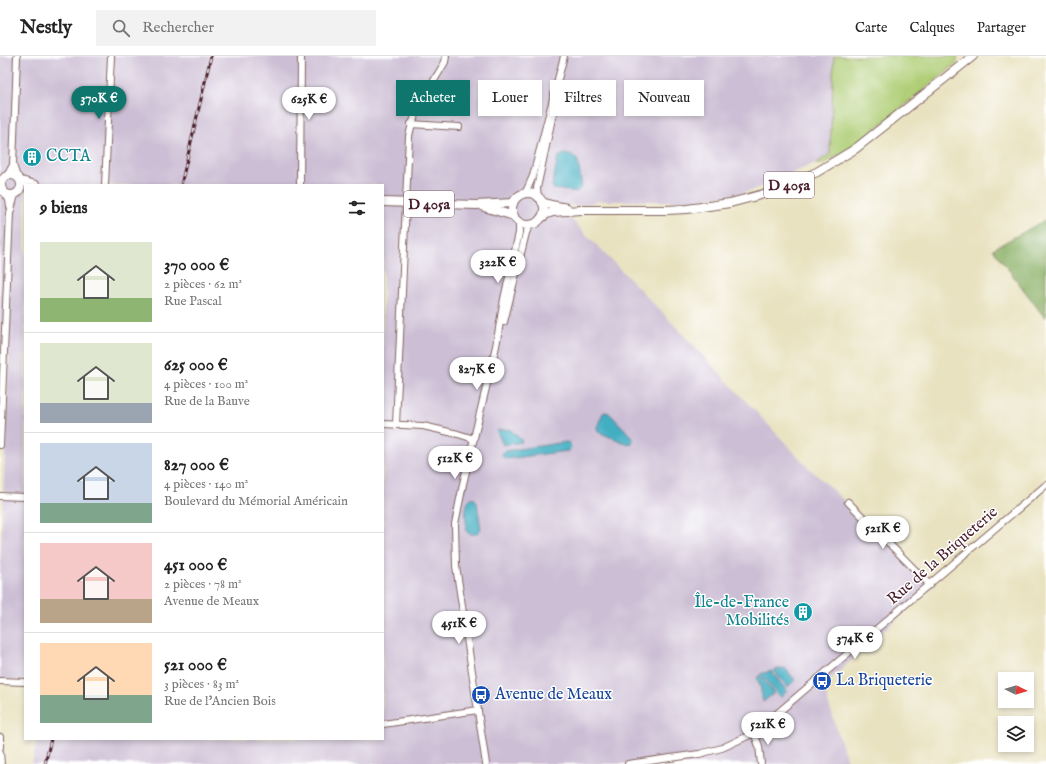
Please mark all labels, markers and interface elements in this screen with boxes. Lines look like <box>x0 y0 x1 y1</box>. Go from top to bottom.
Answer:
search box <box>96 10 376 46</box>
text: Nestly <box>20 16 72 40</box>
icon: search <box>110 17 132 39</box>
text: Rechercher <box>142 18 214 37</box>
text: Carte <box>855 19 887 37</box>
text: Calques <box>909 19 955 37</box>
text: Partager <box>977 19 1026 37</box>
chip: Acheter <box>396 80 470 116</box>
chip: Louer <box>478 80 542 116</box>
chip: Filtres <box>550 80 616 116</box>
chip: Nouveau <box>624 80 704 116</box>
pin: 370K € <box>66 86 132 120</box>
pin: 625K € <box>276 87 342 121</box>
text: 370K € <box>80 90 118 107</box>
text: 625K € <box>291 91 327 108</box>
building icon: CCTA <box>21 146 43 168</box>
place label: CCTA <box>46 147 92 167</box>
road number: D 405a <box>764 172 814 198</box>
road number: D 405a <box>404 191 454 217</box>
icon: filters <box>346 197 368 219</box>
text: 9 biens <box>40 198 87 219</box>
pin: 322K € <box>465 250 531 284</box>
text: 322K € <box>480 254 516 271</box>
text: 370 000 € <box>164 255 229 276</box>
icon: home <box>72 258 120 306</box>
text: 2 pièces · 62 m² <box>164 276 242 293</box>
text: Rue Pascal <box>164 293 222 310</box>
text: 625 000 € <box>164 355 228 376</box>
pin: 827K € <box>444 357 510 391</box>
icon: home <box>72 359 120 407</box>
text: 827K € <box>459 361 496 378</box>
text: 4 pièces · 100 m² <box>164 376 248 393</box>
text: Rue de la Bauve <box>164 393 250 410</box>
pin: 512K € <box>422 446 488 480</box>
text: 512K € <box>437 450 473 467</box>
text: 827 000 € <box>164 455 229 476</box>
icon: home <box>72 459 120 507</box>
text: 4 pièces · 140 m² <box>164 476 248 493</box>
text: Boulevard du Mémorial Américain <box>164 493 348 510</box>
street label: Rue de la Briqueterie <box>884 503 1002 609</box>
pin: 521K € <box>850 516 916 550</box>
text: 521K € <box>865 520 901 537</box>
text: 451 000 € <box>164 555 227 576</box>
icon: home <box>72 559 120 607</box>
text: 2 pièces · 78 m² <box>164 576 242 593</box>
place label: Île-de-France Mobilités <box>694 591 789 631</box>
text: Avenue de Meaux <box>164 593 259 610</box>
building icon: Île-de-France Mobilités <box>792 601 814 623</box>
pin: 451K € <box>426 611 492 645</box>
text: 451K € <box>441 615 477 632</box>
pin: 374K € <box>822 626 888 660</box>
text: 374K € <box>836 630 874 647</box>
text: 521 000 € <box>164 655 227 676</box>
icon: home <box>72 659 120 707</box>
bus stop icon: La Briqueterie <box>811 670 833 692</box>
place label: La Briqueterie <box>836 671 932 691</box>
north arrow <box>998 672 1034 708</box>
map controls <box>998 672 1034 752</box>
text: 3 pièces · 83 m² <box>164 676 239 693</box>
bus stop icon: Avenue de Meaux <box>470 684 492 706</box>
place label: Avenue de Meaux <box>494 685 612 705</box>
text: Rue de l'Ancien Bois <box>164 693 276 710</box>
pin: 521K € <box>735 712 801 746</box>
text: 521K € <box>750 716 786 733</box>
button: layers <box>998 716 1034 752</box>

